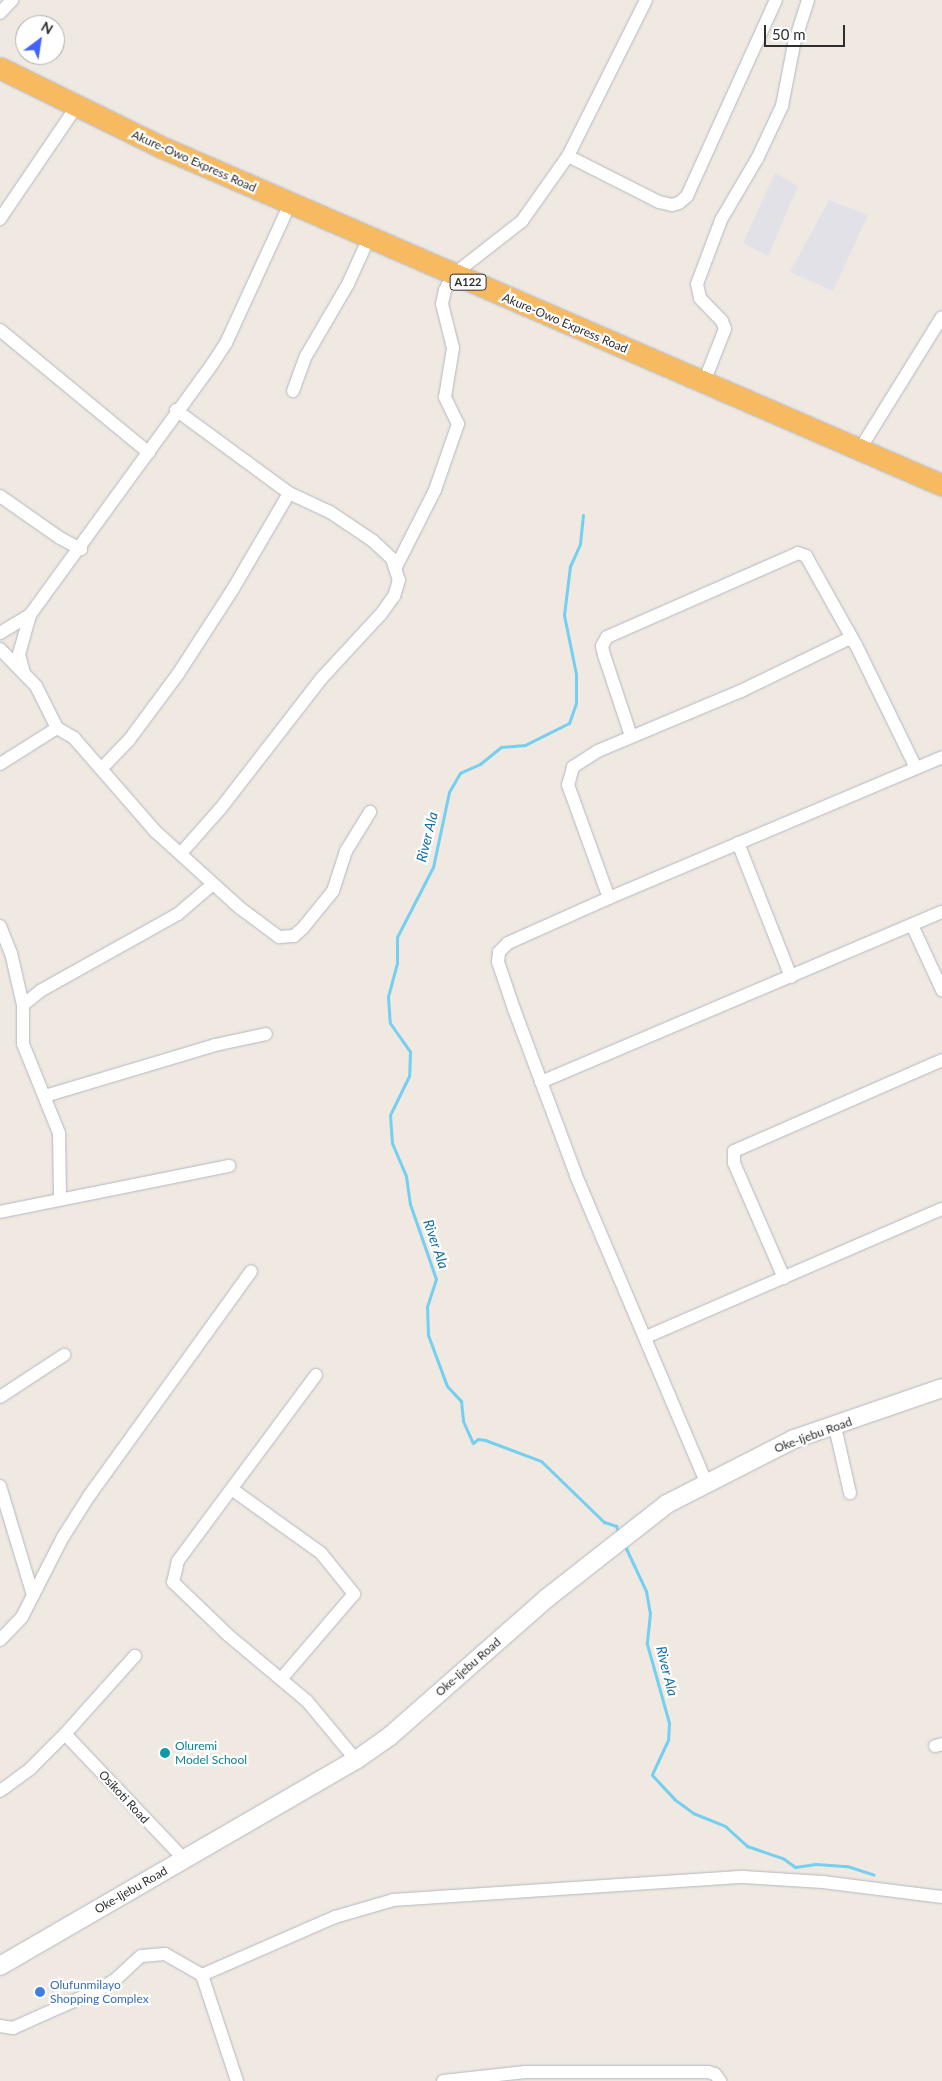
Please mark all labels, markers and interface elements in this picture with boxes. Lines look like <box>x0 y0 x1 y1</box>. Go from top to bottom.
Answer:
north arrow <box>15 15 65 65</box>
scale bar <box>767 15 848 47</box>
text: N <box>38 18 56 38</box>
text: 50 m <box>772 25 806 43</box>
street label: Akure-Owo Express Road <box>130 127 258 195</box>
road number: A122 <box>449 274 487 290</box>
street label: Akure-Owo Express Road <box>500 290 630 356</box>
water label: River Ala <box>413 810 441 864</box>
water label: River Ala <box>420 1217 452 1271</box>
street label: Oke-Ijebu Road <box>772 1414 854 1456</box>
street label: Oke-Ijebu Road <box>432 1635 504 1699</box>
water label: River Ala <box>653 1644 681 1698</box>
place label: Oluremi Model School <box>175 1739 247 1767</box>
marker: Oluremi Model School <box>159 1747 171 1759</box>
street label: Osikoti Road <box>96 1768 152 1826</box>
street label: Oke-Ijebu Road <box>92 1863 170 1917</box>
place label: Olufunmilayo Shopping Complex <box>50 1978 149 2006</box>
marker: Olufunmilayo Shopping Complex <box>34 1986 46 1998</box>

